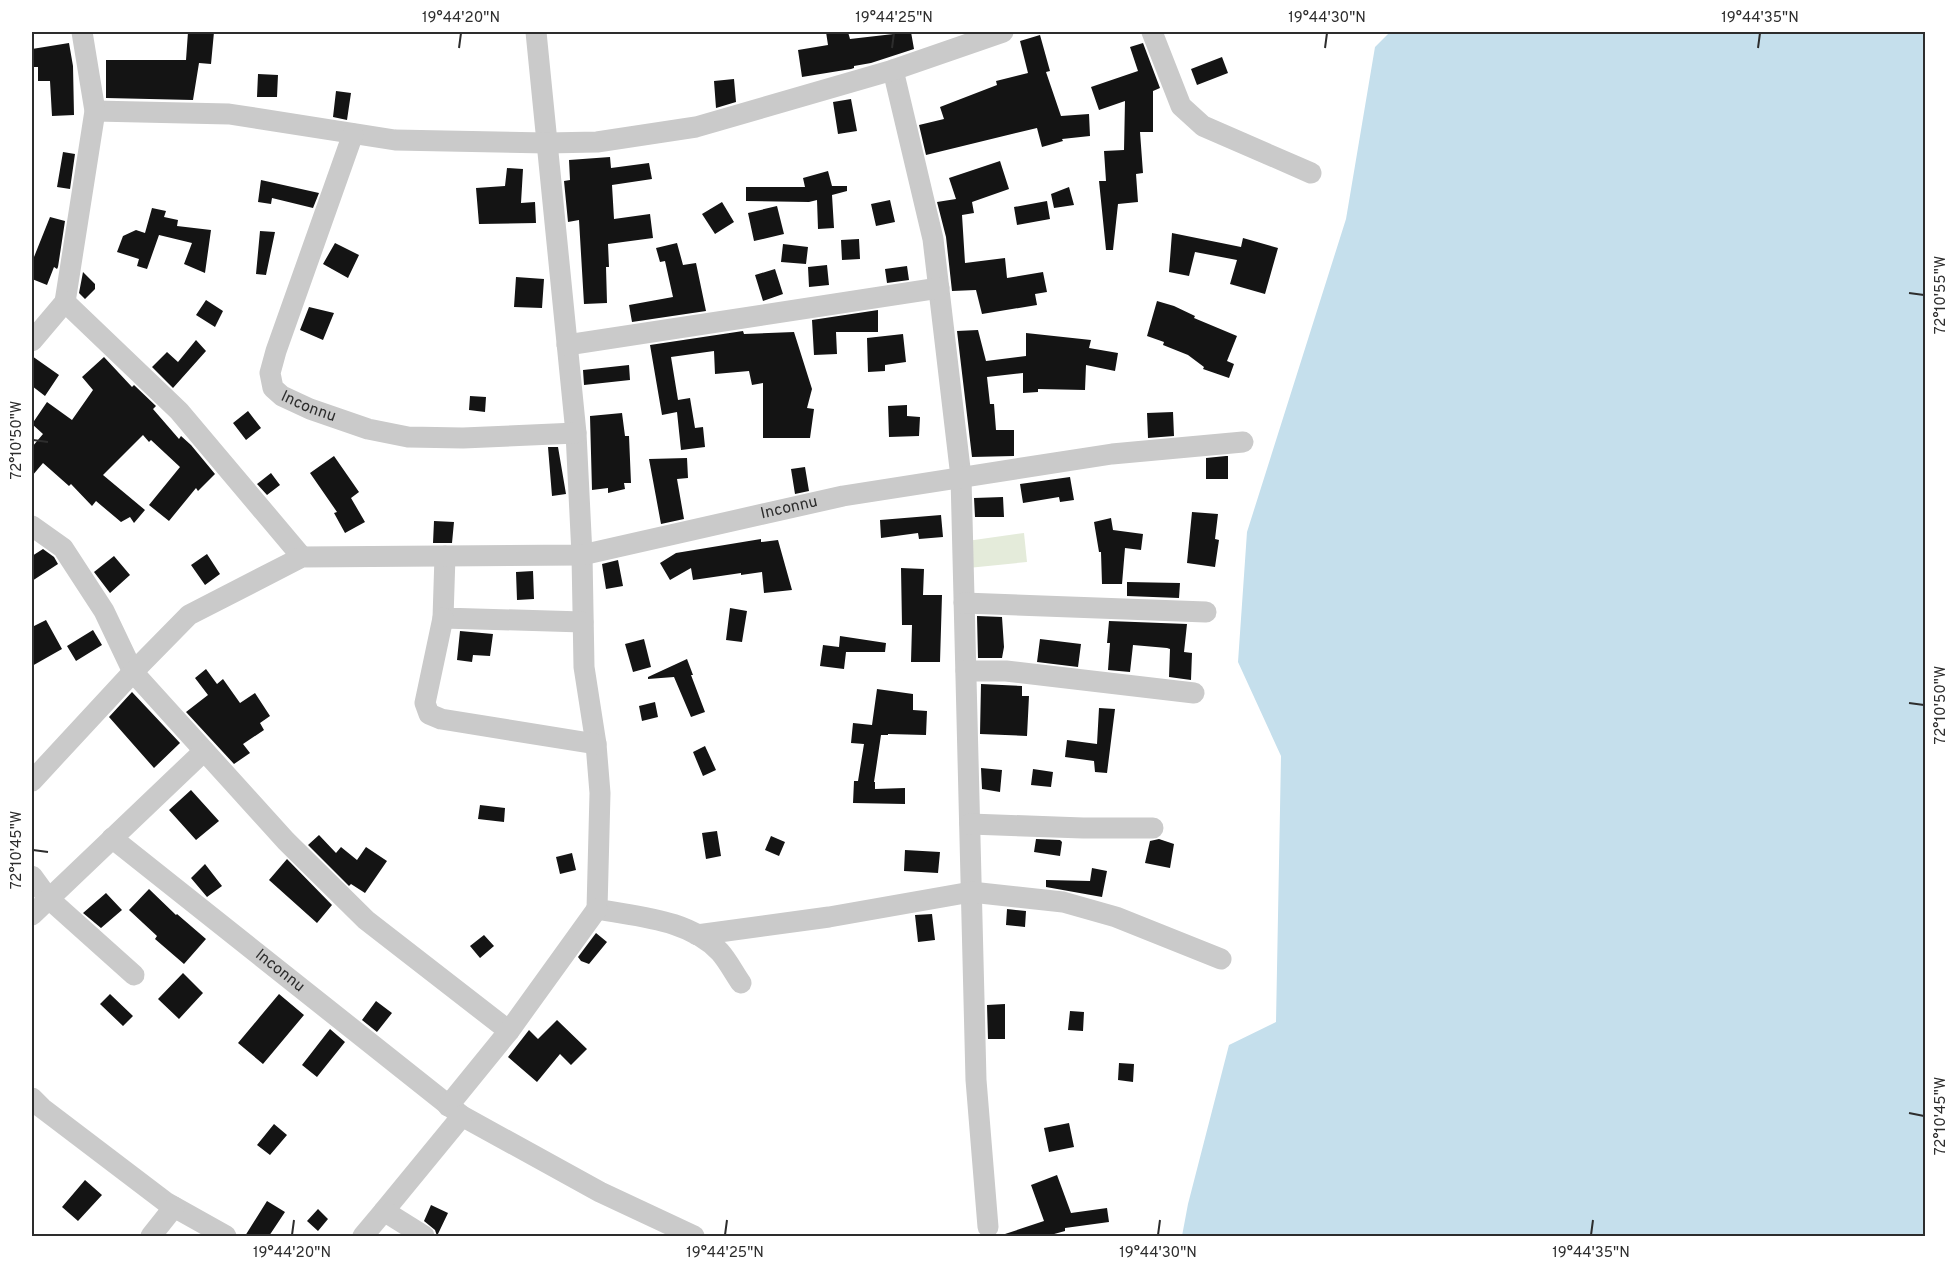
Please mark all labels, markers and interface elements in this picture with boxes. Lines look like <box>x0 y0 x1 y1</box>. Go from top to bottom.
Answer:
text: 19°44'20"N <box>422 9 500 28</box>
text: 19°44'25"N <box>855 9 933 28</box>
text: 19°44'30"N <box>1288 9 1366 28</box>
text: 19°44'35"N <box>1721 9 1799 28</box>
text: 72°10'55"W <box>1932 256 1951 334</box>
street label: Inconnu <box>277 387 339 427</box>
text: 72°10'50"W <box>8 401 27 479</box>
street label: Inconnu <box>759 492 820 524</box>
text: 72°10'50"W <box>1932 666 1951 744</box>
text: 72°10'45"W <box>8 811 27 889</box>
street label: Inconnu <box>251 945 309 997</box>
text: 72°10'45"W <box>1932 1077 1951 1155</box>
text: 19°44'20"N <box>253 1244 331 1263</box>
text: 19°44'25"N <box>686 1244 764 1263</box>
text: 19°44'30"N <box>1119 1244 1197 1263</box>
text: 19°44'35"N <box>1552 1244 1630 1263</box>

